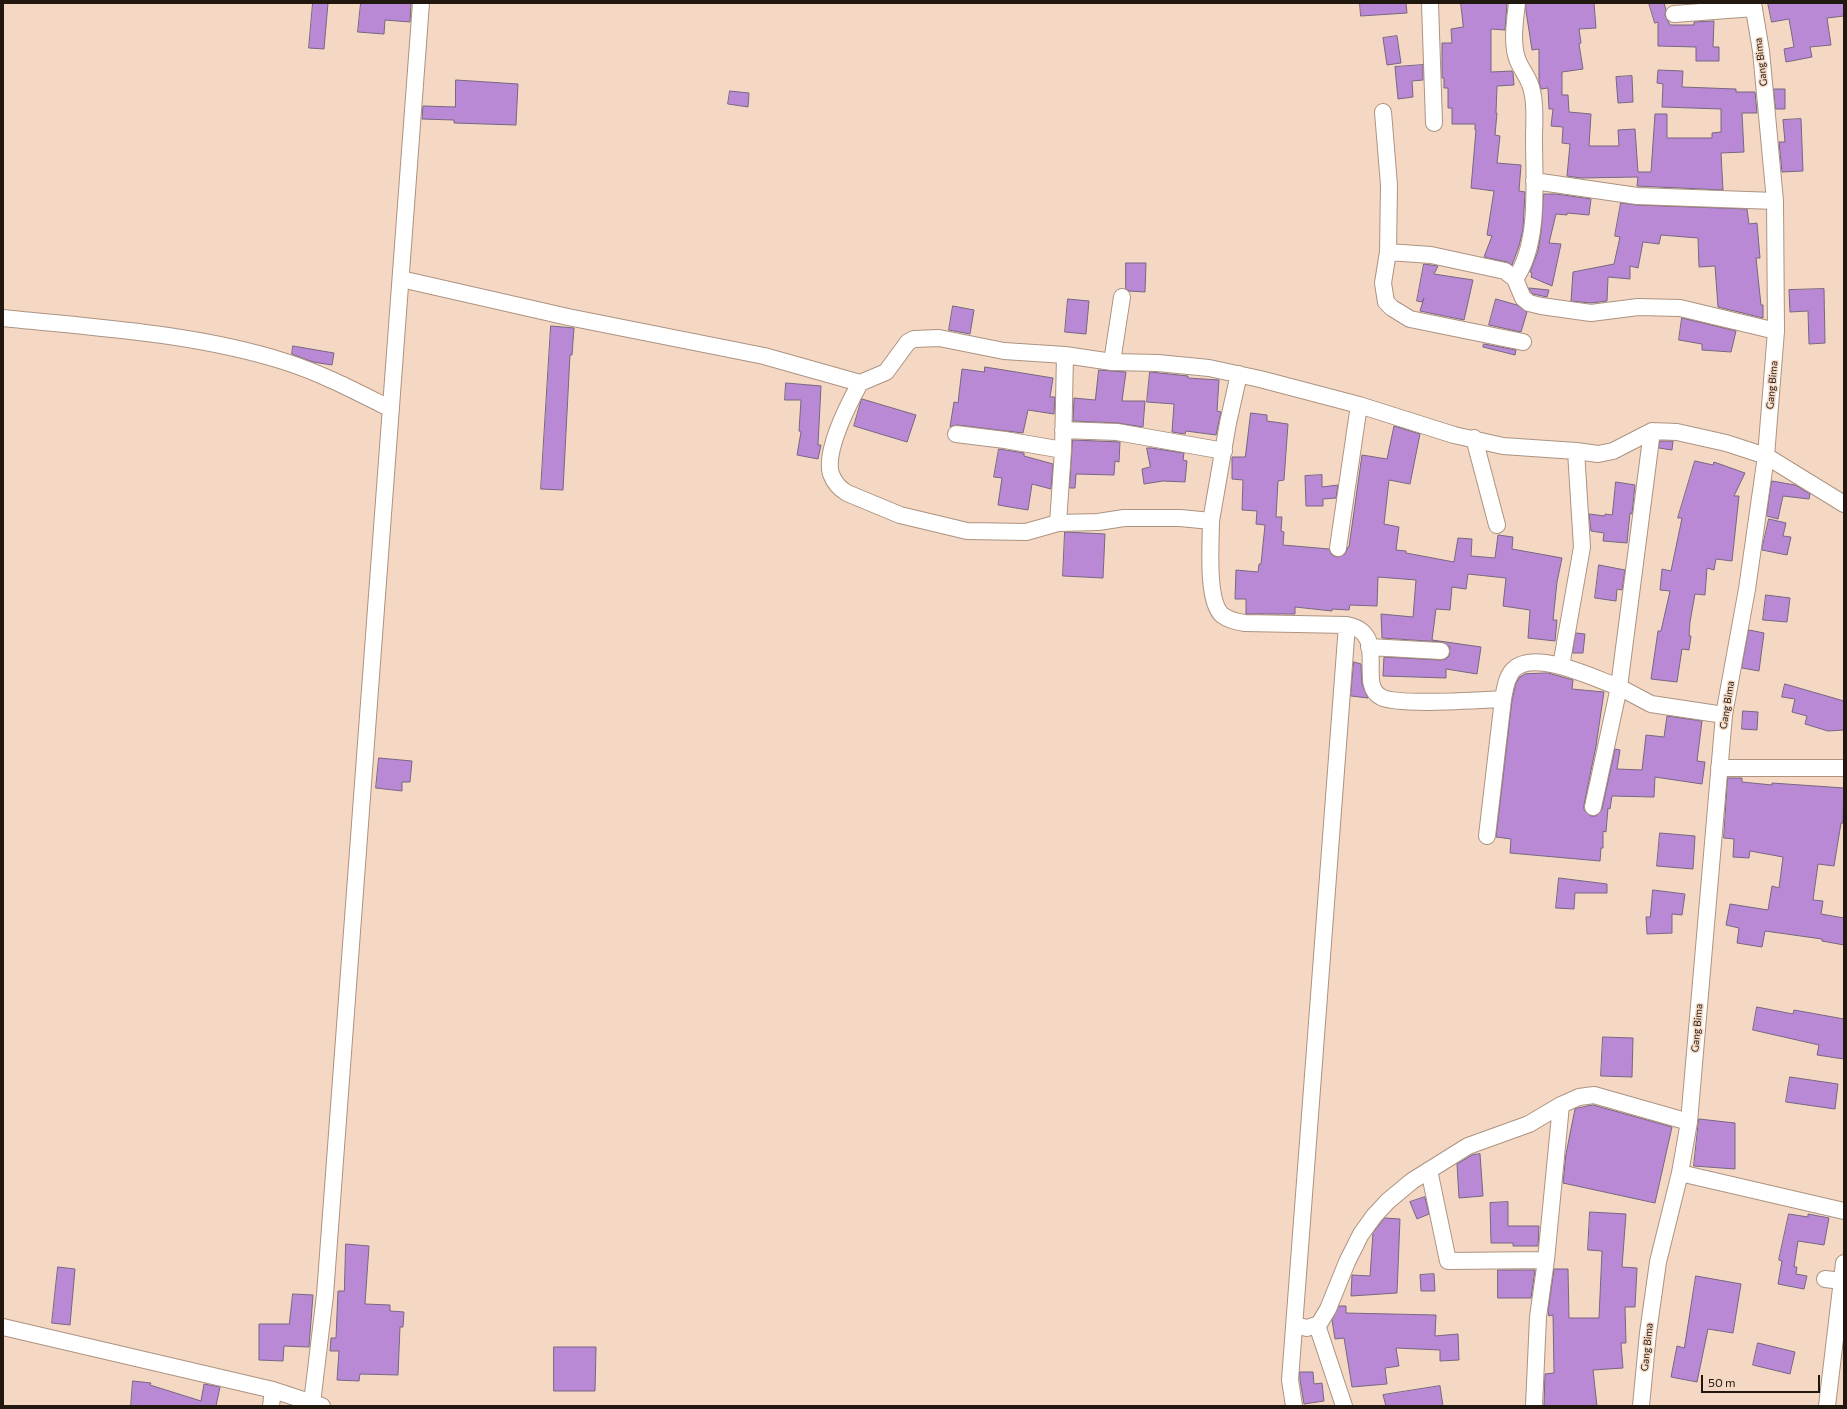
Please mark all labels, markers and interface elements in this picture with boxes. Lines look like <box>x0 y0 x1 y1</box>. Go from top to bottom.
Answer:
street label: Gang Bima <box>1752 37 1770 87</box>
street label: Gang Bima <box>1764 360 1780 410</box>
street label: Gang Bima <box>1717 680 1737 730</box>
street label: Gang Bima <box>1689 1003 1705 1053</box>
street label: Gang Bima <box>1638 1322 1656 1372</box>
scale bar <box>1703 1367 1822 1393</box>
text: 50 m <box>1708 1375 1736 1389</box>

